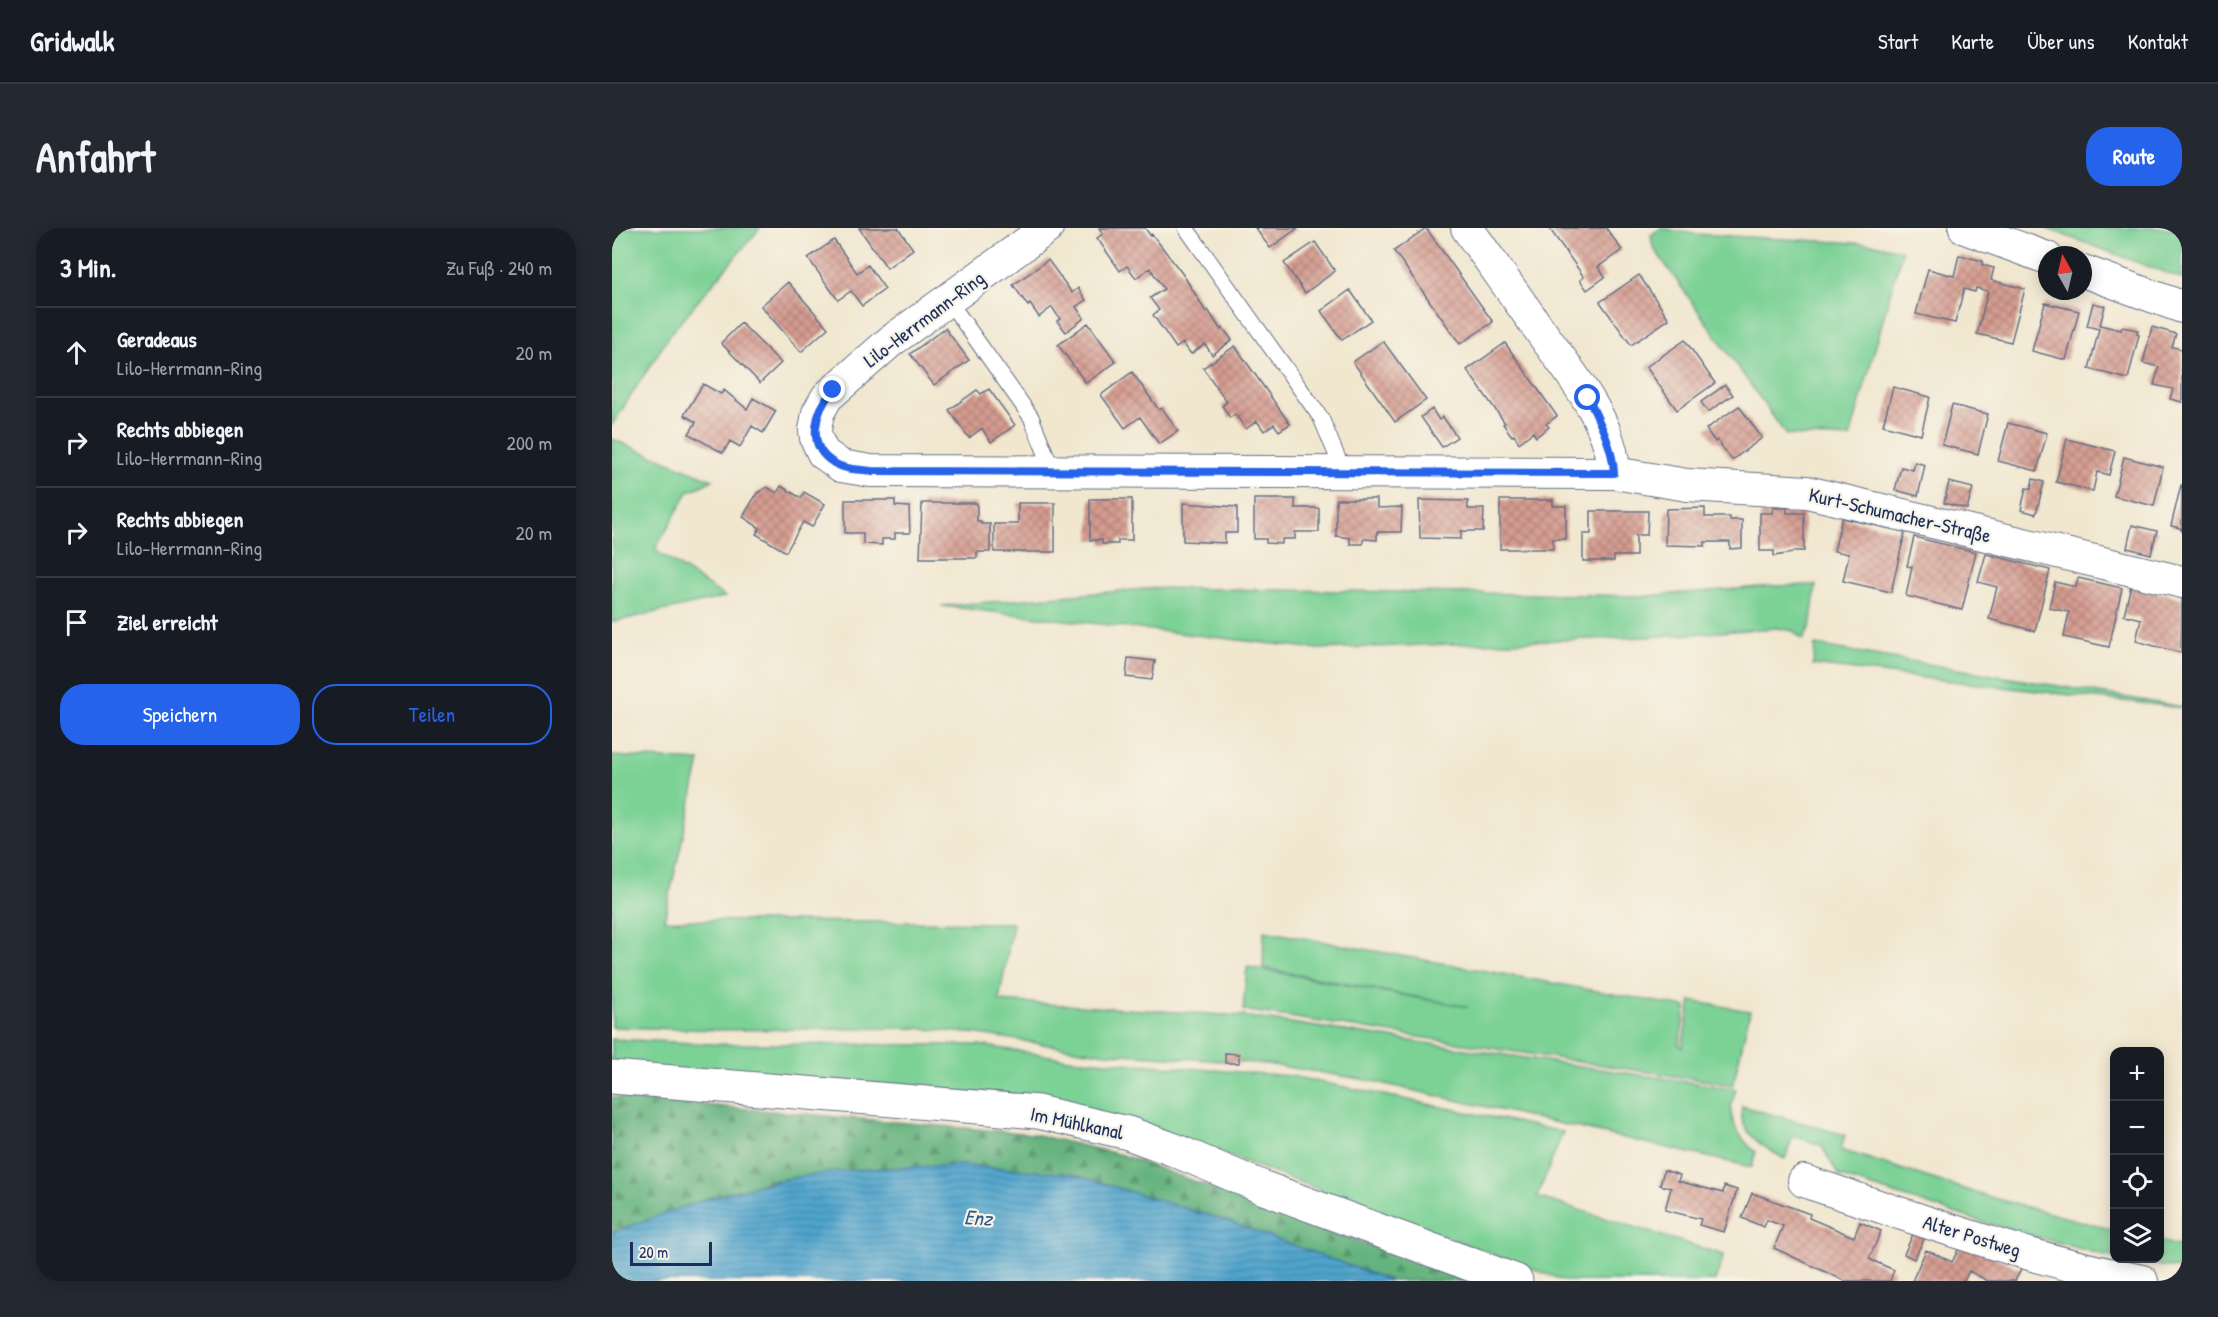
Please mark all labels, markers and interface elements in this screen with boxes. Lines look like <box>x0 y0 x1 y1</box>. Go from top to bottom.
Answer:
text: Gridwalk <box>30 22 114 60</box>
text: Start <box>1878 27 1918 56</box>
text: Karte <box>1951 27 1994 56</box>
text: Über uns <box>2027 27 2095 56</box>
text: Kontakt <box>2128 27 2188 56</box>
button: Route <box>2086 127 2182 186</box>
text: Anfahrt <box>36 128 155 185</box>
north arrow <box>2038 246 2092 300</box>
text: 3 Min. <box>60 250 116 285</box>
text: Zu Fuß · 240 m <box>446 254 552 281</box>
street label: Lilo-Herrmann-Ring <box>858 264 990 373</box>
text: Geradeaus <box>117 324 197 354</box>
icon: ahead <box>60 336 93 369</box>
text: 20 m <box>515 339 552 366</box>
text: Lilo-Herrmann-Ring <box>117 354 262 381</box>
route end <box>819 376 845 402</box>
route start <box>1574 384 1600 410</box>
text: Rechts abbiegen <box>117 414 244 444</box>
icon: right <box>60 426 93 459</box>
text: 200 m <box>507 429 552 456</box>
text: Lilo-Herrmann-Ring <box>117 444 262 471</box>
street label: Kurt-Schumacher-Straße <box>1806 480 1994 549</box>
text: Rechts abbiegen <box>117 504 244 534</box>
icon: right <box>60 516 93 549</box>
text: 20 m <box>515 519 552 546</box>
text: Lilo-Herrmann-Ring <box>117 534 262 561</box>
icon: arrive <box>60 606 93 639</box>
text: Ziel erreicht <box>117 607 217 637</box>
button: Speichern <box>60 684 300 745</box>
button: Teilen <box>312 684 552 745</box>
map controls <box>2110 1047 2164 1263</box>
button: + <box>2110 1047 2164 1101</box>
street label: Im Mühlkanal <box>1028 1099 1127 1146</box>
button: − <box>2110 1101 2164 1155</box>
button: locate <box>2110 1155 2164 1209</box>
water label: Enz <box>963 1202 995 1233</box>
street label: Alter Postweg <box>1920 1208 2024 1263</box>
button: layers <box>2110 1209 2164 1263</box>
scale bar <box>630 1239 712 1266</box>
text: 20 m <box>639 1241 668 1263</box>

